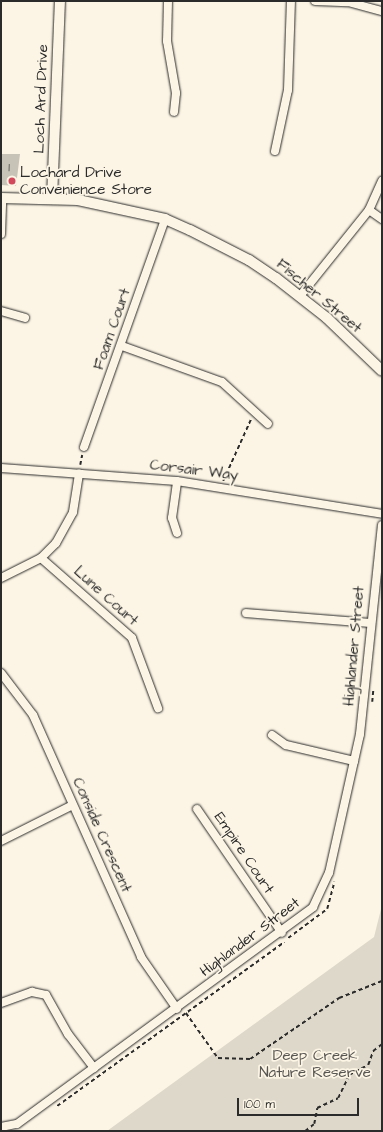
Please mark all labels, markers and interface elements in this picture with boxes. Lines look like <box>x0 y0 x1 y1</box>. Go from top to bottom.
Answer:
street label: Loch Ard Drive <box>30 44 52 154</box>
house number: 1 <box>8 159 10 175</box>
place label: Lochard Drive Convenience Store <box>20 163 152 198</box>
marker: Lochard Drive Convenience Store <box>7 176 17 186</box>
street label: Fischer Street <box>273 255 365 337</box>
street label: Foam Court <box>90 286 134 372</box>
street label: Corsair Way <box>149 456 239 484</box>
street label: Lune Court <box>70 562 142 630</box>
street label: Highlander Street <box>340 585 368 707</box>
street label: Conside Crescent <box>69 775 135 895</box>
street label: Empire Court <box>210 809 278 897</box>
street label: Highlander Street <box>197 894 303 980</box>
park label: Deep Creek Nature Reserve <box>259 1046 371 1081</box>
scale bar <box>239 1090 361 1116</box>
text: 100 m <box>244 1096 275 1113</box>

